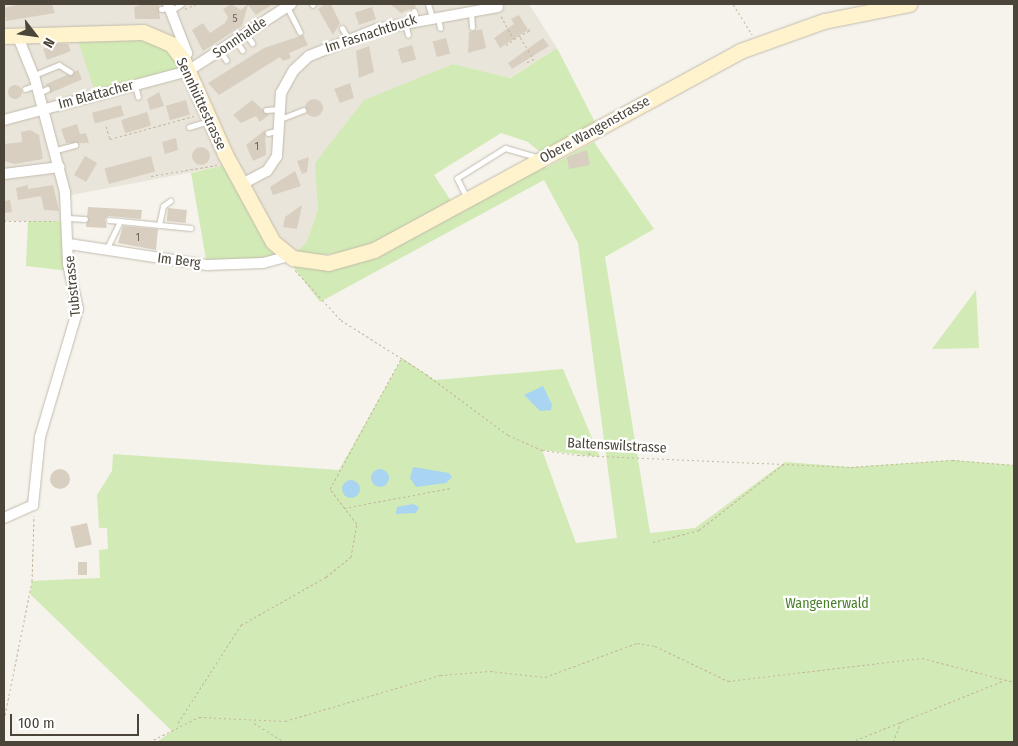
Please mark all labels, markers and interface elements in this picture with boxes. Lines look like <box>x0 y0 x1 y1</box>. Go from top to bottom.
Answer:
north arrow <box>10 10 60 60</box>
street label: Im Fasnachtbuck <box>323 11 419 57</box>
house number: 5 <box>232 12 238 26</box>
street label: Sonnhalde <box>210 14 270 62</box>
text: N <box>39 35 58 51</box>
street label: Sennhüttestrasse <box>172 55 230 153</box>
street label: Im Blattacher <box>57 77 135 113</box>
street label: Obere Wangenstrasse <box>537 93 653 167</box>
house number: 1 <box>255 140 259 154</box>
house number: 1 <box>136 231 140 245</box>
street label: Im Berg <box>156 250 202 272</box>
street label: Tubstrasse <box>61 255 85 317</box>
street label: Baltenswilstrasse <box>567 435 667 457</box>
park label: Wangenerwald <box>785 596 869 612</box>
scale bar <box>12 704 141 736</box>
text: 100 m <box>18 714 55 732</box>

